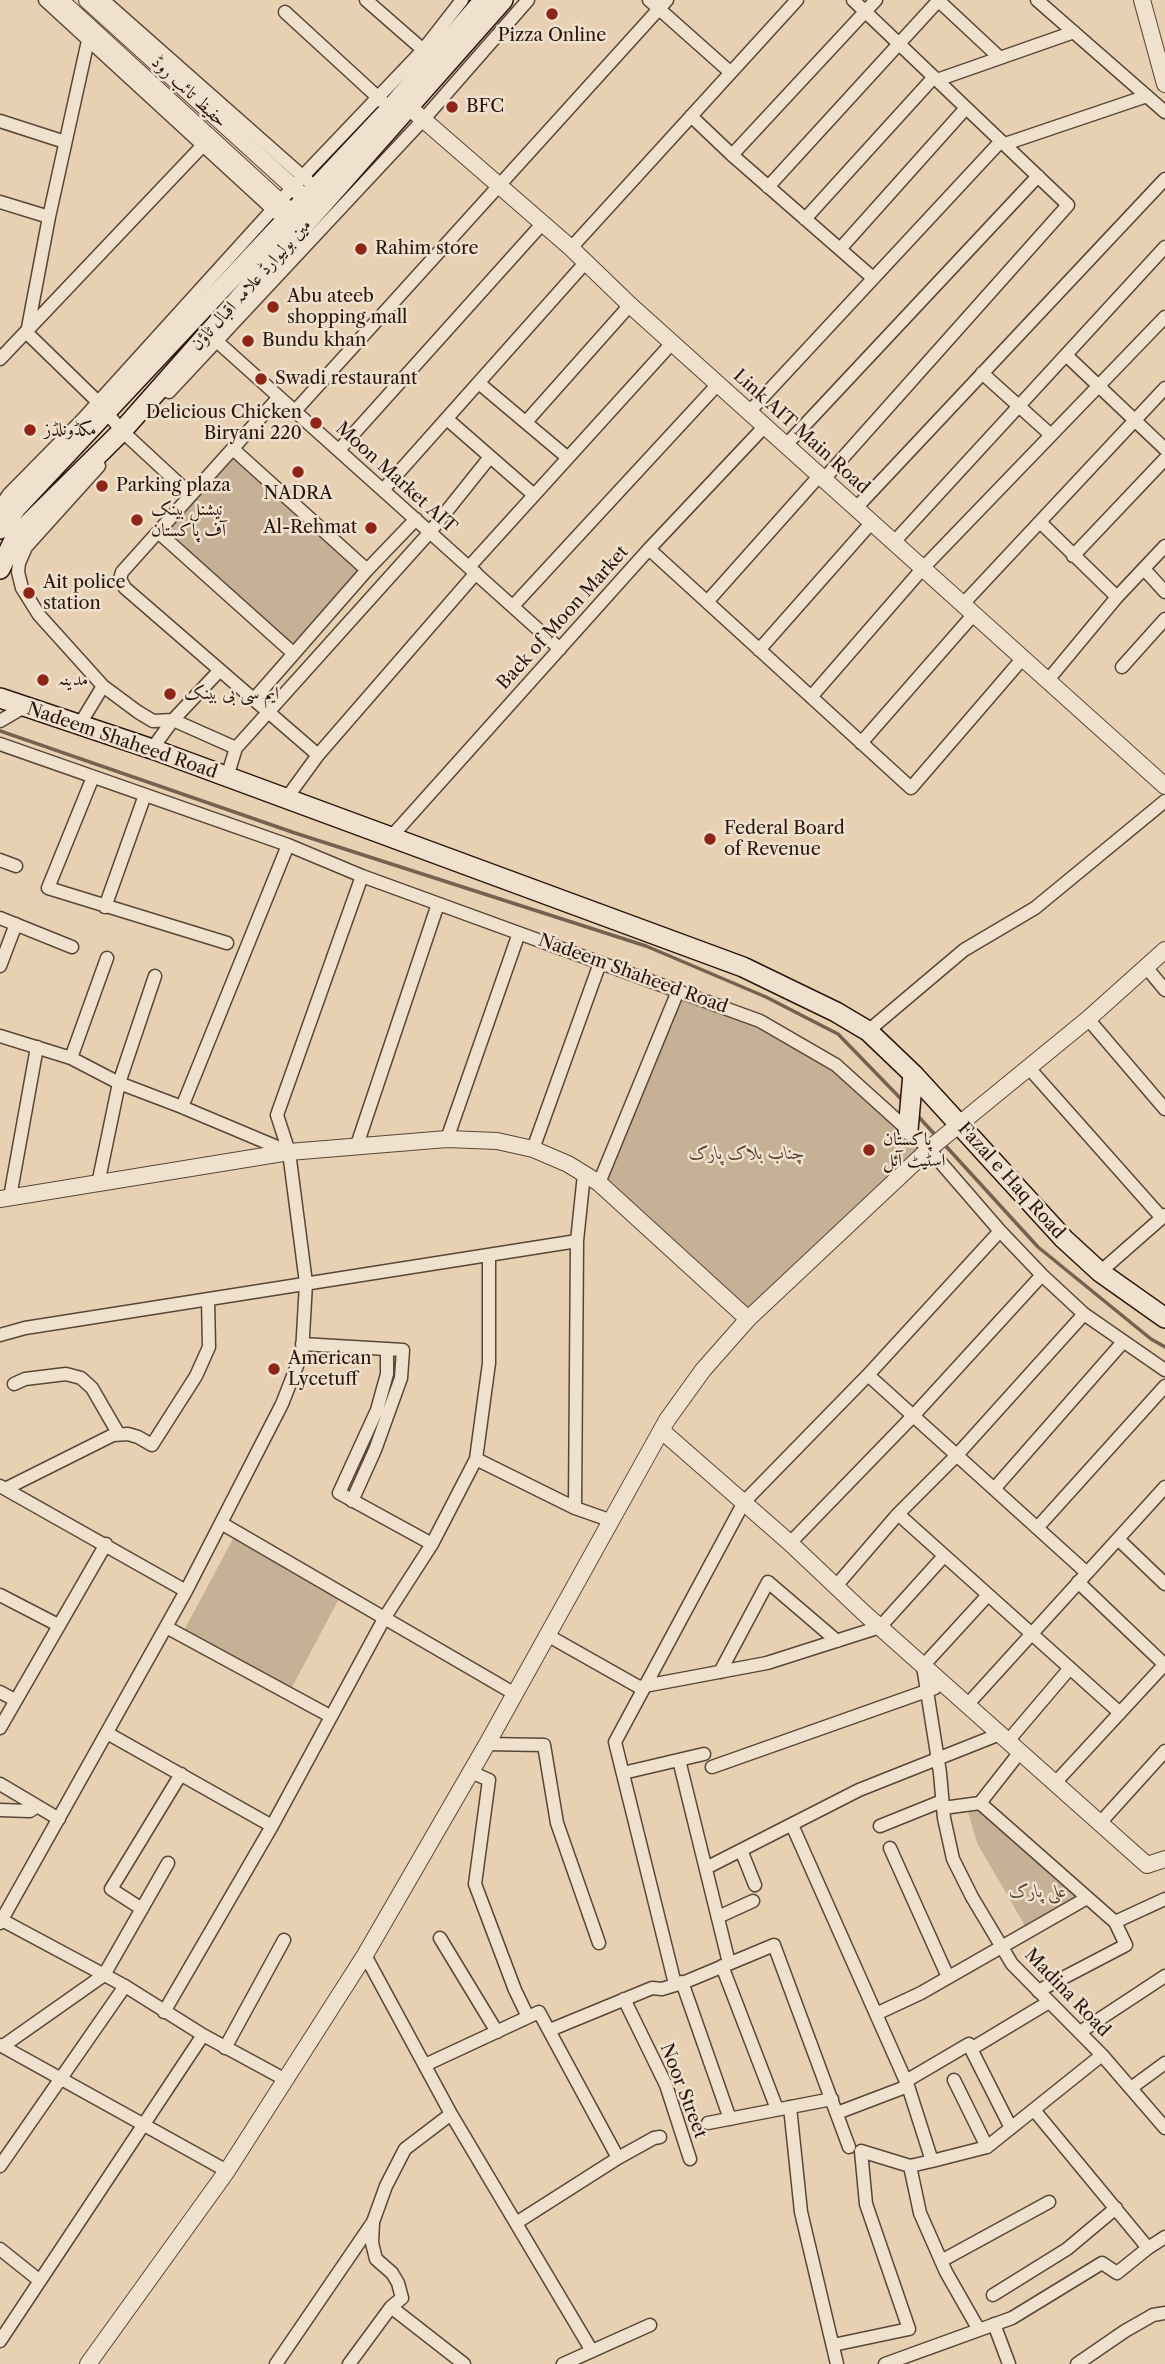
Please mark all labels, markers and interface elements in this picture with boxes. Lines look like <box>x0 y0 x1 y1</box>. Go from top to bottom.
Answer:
marker: Pizza Online <box>544 6 560 22</box>
place label: Pizza Online <box>498 25 606 47</box>
street label: حفیظ تائب روڈ <box>147 52 231 132</box>
place label: BFC <box>466 96 504 118</box>
marker: BFC <box>444 99 460 115</box>
street label: مین بولیوارڈ علامہ اقبال ٹاؤن <box>186 215 316 355</box>
place label: Rahim store <box>375 238 479 260</box>
marker: Rahim store <box>353 241 369 257</box>
place label: Abu ateeb shopping mall <box>287 286 407 328</box>
marker: Abu ateeb shopping mall <box>265 299 281 315</box>
place label: Bundu khan <box>262 330 366 352</box>
marker: Bundu khan <box>240 333 256 349</box>
street label: Link AIT Main Road <box>728 365 874 499</box>
place label: Swadi restaurant <box>275 368 417 390</box>
marker: Swadi restaurant <box>253 371 269 387</box>
place label: Delicious Chicken Biryani 220 <box>146 402 302 444</box>
marker: Delicious Chicken Biryani 220 <box>308 415 324 431</box>
street label: Moon Market AIT <box>331 418 461 538</box>
place label: مکڈونلڈز <box>44 419 97 441</box>
marker: مکڈونلڈز <box>22 422 38 438</box>
marker: NADRA <box>290 464 306 480</box>
place label: Parking plaza <box>116 475 231 497</box>
marker: Parking plaza <box>94 478 110 494</box>
place label: NADRA <box>263 483 333 505</box>
place label: نیشنل بینک آف پاکستان <box>151 499 226 542</box>
marker: نیشنل بینک آف پاکستان <box>129 512 145 528</box>
place label: Al-Rehmat <box>263 517 357 539</box>
marker: Al-Rehmat <box>363 520 379 536</box>
street label: Back of Moon Market <box>493 542 633 694</box>
place label: Ait police station <box>43 572 125 614</box>
marker: Ait police station <box>21 585 37 601</box>
place label: مدینہ <box>57 669 88 691</box>
marker: مدینہ <box>35 672 51 688</box>
place label: ایم سی بی بینک <box>184 683 279 705</box>
marker: ایم سی بی بینک <box>162 686 178 702</box>
street label: Nadeem Shaheed Road <box>24 698 220 784</box>
place label: Federal Board of Revenue <box>724 818 845 860</box>
marker: Federal Board of Revenue <box>702 831 718 847</box>
street label: Nadeem Shaheed Road <box>535 930 731 1018</box>
street label: Fazal e Haq Road <box>953 1118 1069 1244</box>
place label: پاکستان اسٹیٹ آئل <box>883 1129 946 1172</box>
marker: پاکستان اسٹیٹ آئل <box>861 1142 877 1158</box>
park label: چناب بلاک پارک <box>689 1143 805 1165</box>
place label: American Lycetuff <box>288 1348 371 1390</box>
marker: American Lycetuff <box>266 1361 282 1377</box>
park label: علی پارک <box>1009 1881 1067 1903</box>
street label: Madina Road <box>1020 1944 1114 2042</box>
street label: Noor Street <box>655 2041 711 2141</box>

